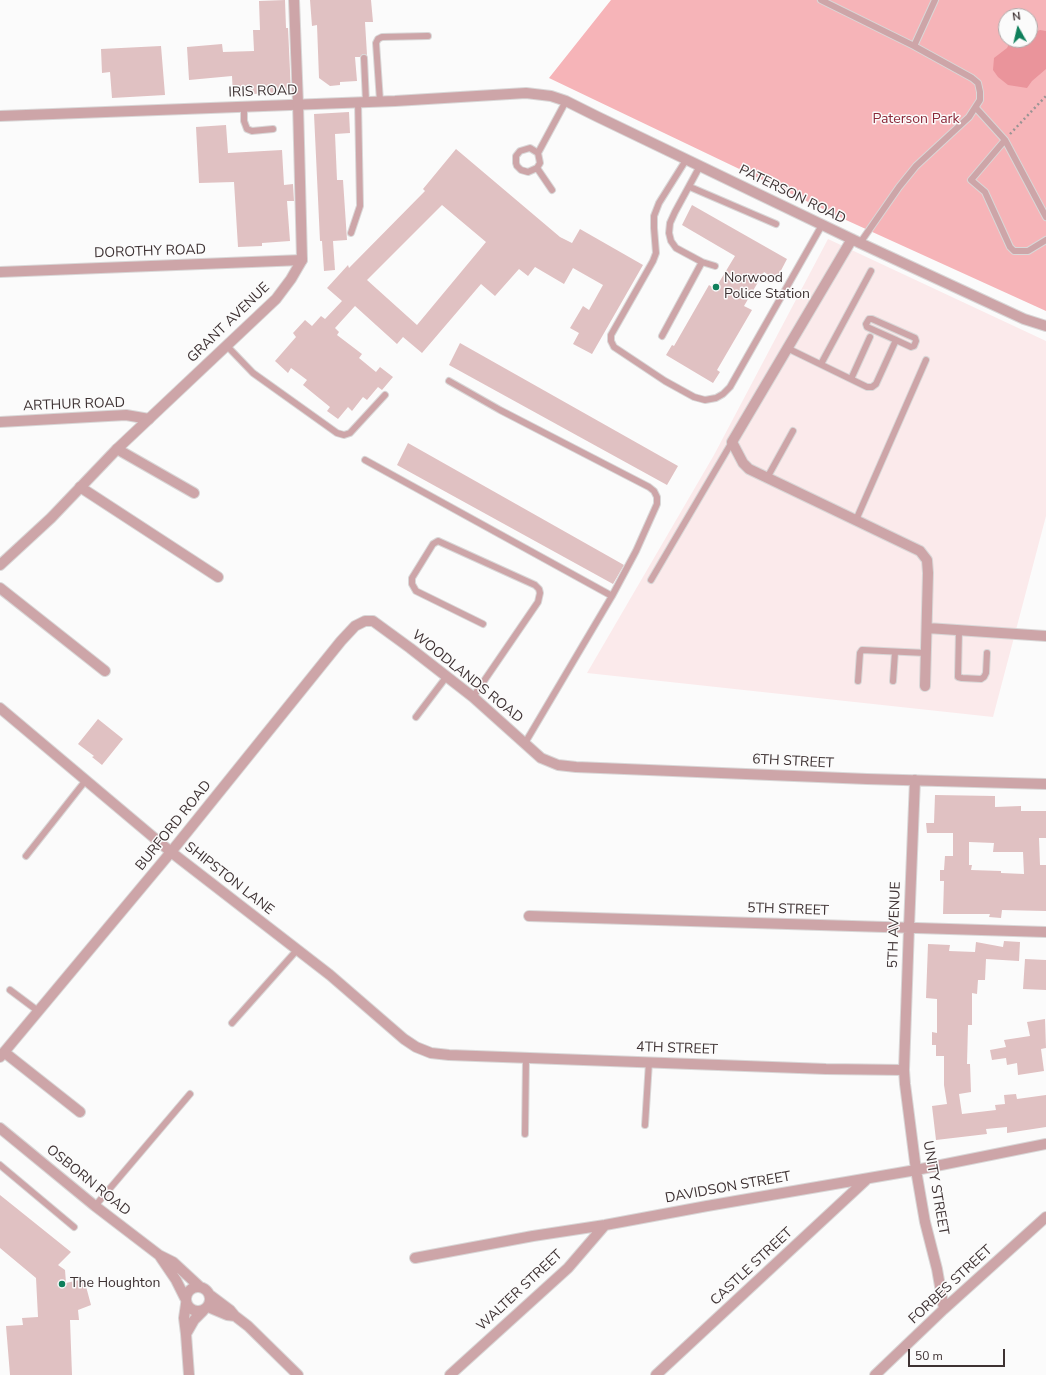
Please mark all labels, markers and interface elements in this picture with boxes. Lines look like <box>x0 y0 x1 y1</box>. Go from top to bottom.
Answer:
north arrow <box>998 8 1038 48</box>
text: N <box>1011 9 1022 25</box>
street label: IRIS ROAD <box>228 82 298 102</box>
park label: Paterson Park <box>872 112 960 128</box>
street label: PATERSON ROAD <box>736 162 848 228</box>
street label: DOROTHY ROAD <box>94 242 206 262</box>
place label: Norwood Police Station <box>724 271 810 304</box>
street label: GRANT AVENUE <box>184 279 274 367</box>
marker: Norwood Police Station <box>711 282 721 292</box>
street label: ARTHUR ROAD <box>23 395 125 415</box>
street label: WOODLANDS ROAD <box>408 627 526 727</box>
street label: 6TH STREET <box>752 751 834 773</box>
street label: BURFORD ROAD <box>133 778 215 874</box>
street label: SHIPSTON LANE <box>181 839 277 919</box>
street label: 5TH AVENUE <box>885 881 905 969</box>
street label: 5TH STREET <box>747 900 829 920</box>
street label: 4TH STREET <box>636 1039 718 1059</box>
street label: UNITY STREET <box>918 1140 952 1236</box>
street label: OSBORN ROAD <box>43 1142 133 1220</box>
street label: DAVIDSON STREET <box>664 1169 792 1207</box>
street label: CASTLE STREET <box>707 1225 797 1309</box>
street label: FORBES STREET <box>906 1242 996 1328</box>
street label: WALTER STREET <box>474 1247 566 1335</box>
place label: The Houghton <box>70 1276 160 1292</box>
marker: The Houghton <box>57 1279 67 1289</box>
scale bar <box>910 1341 1007 1367</box>
text: 50 m <box>915 1348 943 1364</box>

